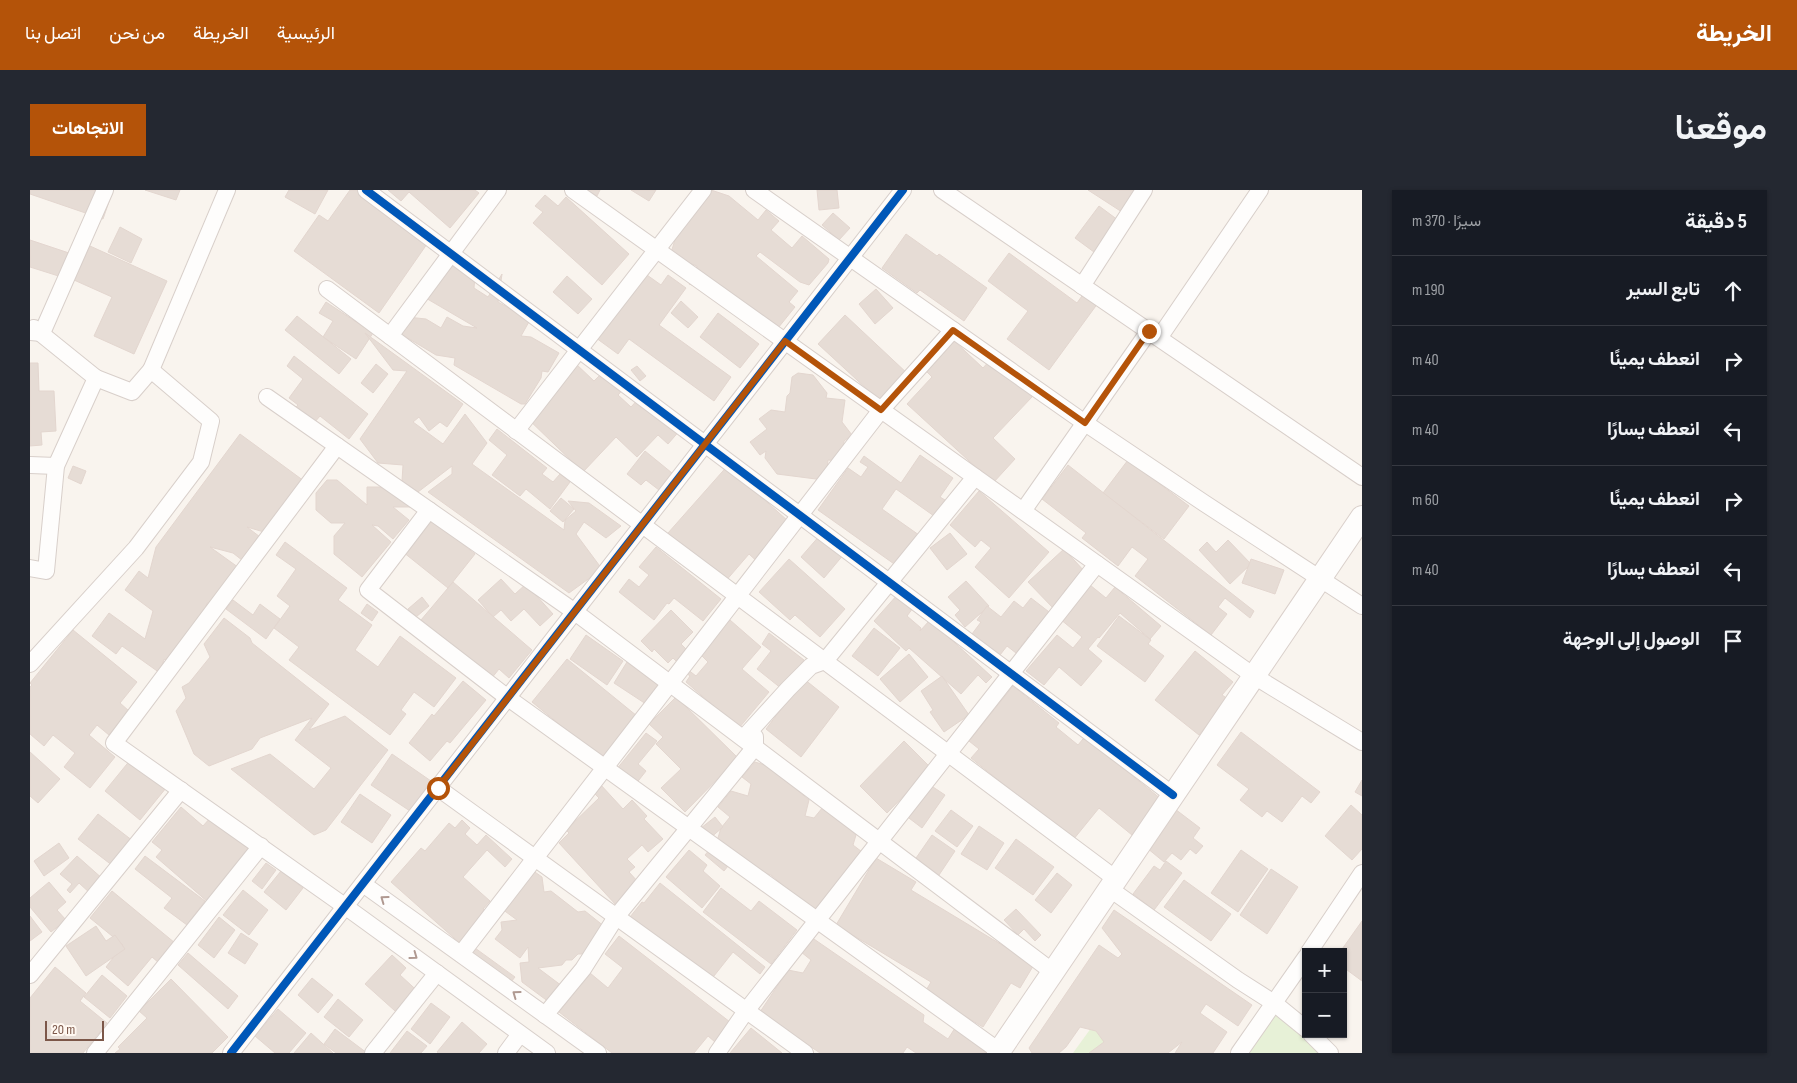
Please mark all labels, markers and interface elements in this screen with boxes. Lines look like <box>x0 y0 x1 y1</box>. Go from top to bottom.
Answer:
text: الخريطة <box>1696 19 1772 48</box>
text: اتصل بنا <box>25 23 81 44</box>
text: من نحن <box>109 23 165 44</box>
text: الخريطة <box>193 23 249 44</box>
text: الرئيسية <box>277 23 335 44</box>
button: الاتجاهات <box>30 104 146 156</box>
text: موقعنا <box>1674 107 1767 150</box>
text: 5 دقيقة <box>1685 209 1747 234</box>
text: سيرًا · 370 m <box>1412 212 1481 231</box>
icon: ahead <box>1719 277 1747 305</box>
text: تابع السير <box>1626 278 1700 301</box>
text: 190 m <box>1412 281 1445 300</box>
route end <box>1138 320 1161 343</box>
icon: right <box>1719 347 1747 375</box>
text: انعطف يمينًا <box>1609 348 1700 371</box>
text: 40 m <box>1412 351 1439 370</box>
icon: left <box>1719 417 1747 445</box>
text: انعطف يسارًا <box>1607 418 1700 441</box>
text: 40 m <box>1412 421 1439 440</box>
icon: right <box>1719 487 1747 515</box>
text: انعطف يمينًا <box>1609 488 1700 511</box>
text: 60 m <box>1412 491 1439 510</box>
icon: left <box>1719 557 1747 585</box>
text: انعطف يسارًا <box>1607 558 1700 581</box>
text: 40 m <box>1412 561 1439 580</box>
icon: arrive <box>1719 627 1747 655</box>
text: الوصول إلى الوجهة <box>1563 628 1700 651</box>
route start <box>427 777 450 800</box>
one-way arrow <box>380 896 390 905</box>
map controls <box>1302 948 1347 1038</box>
button: + <box>1302 948 1347 993</box>
one-way arrow <box>408 950 418 959</box>
one-way arrow <box>512 991 522 1000</box>
button: − <box>1302 993 1347 1038</box>
scale bar <box>45 1018 104 1041</box>
text: 20 m <box>52 1021 75 1038</box>

